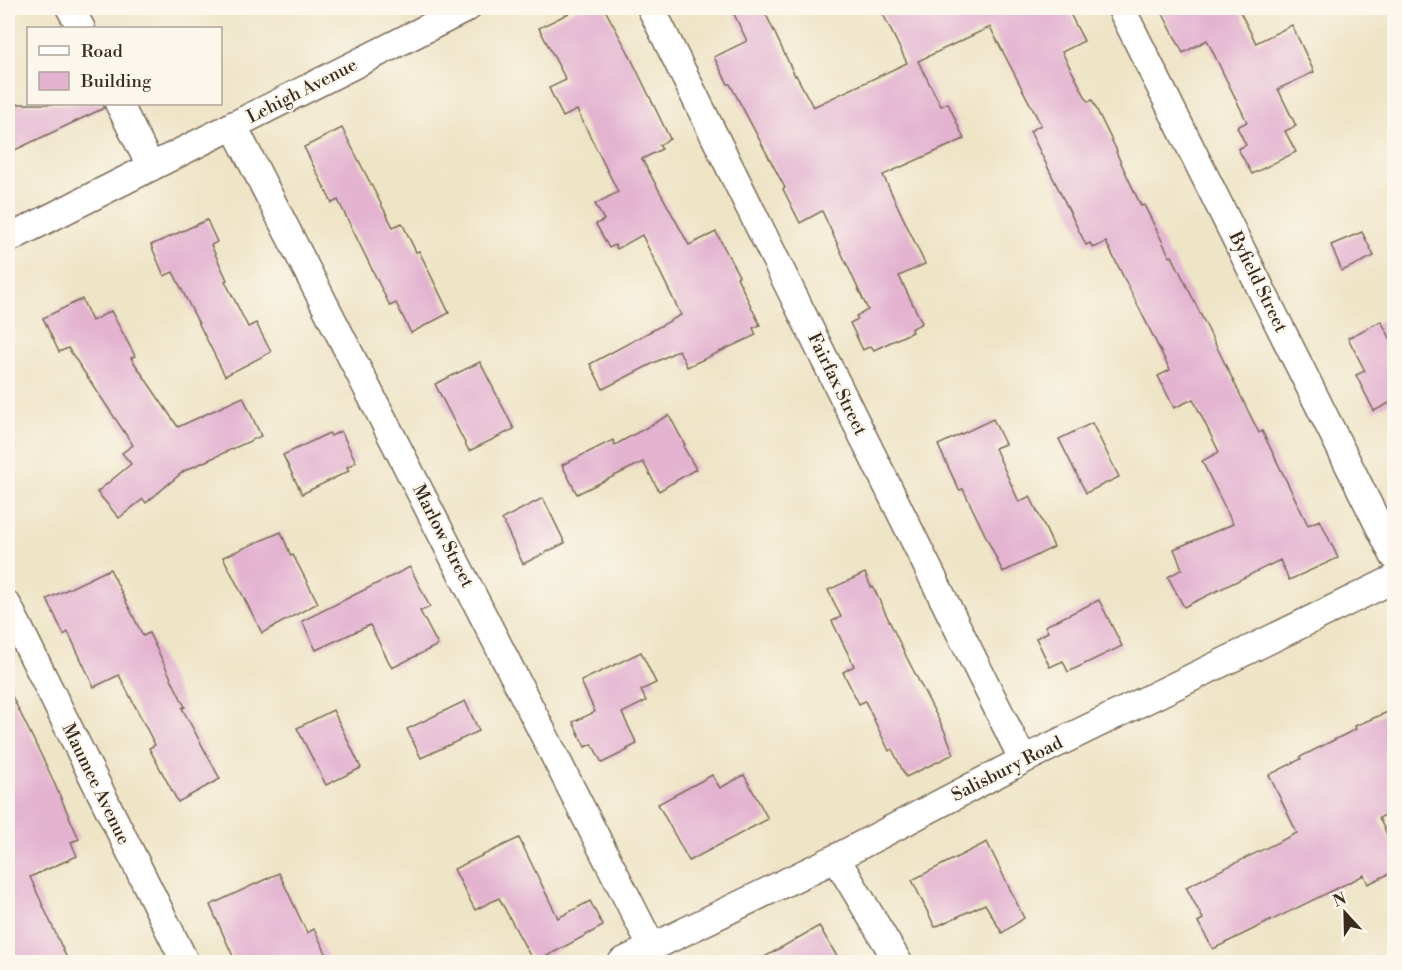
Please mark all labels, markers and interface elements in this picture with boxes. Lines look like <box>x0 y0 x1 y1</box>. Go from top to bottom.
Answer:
legend <box>27 27 222 105</box>
text: Road <box>81 40 124 63</box>
street label: Lehigh Avenue <box>243 53 361 129</box>
text: Building <box>80 70 152 93</box>
street label: Byfield Street <box>1223 227 1293 337</box>
street label: Fairfax Street <box>802 329 872 440</box>
street label: Marlow Street <box>407 481 479 592</box>
street label: Maumee Avenue <box>57 720 135 848</box>
street label: Salisbury Road <box>948 731 1067 807</box>
north arrow <box>1315 883 1375 943</box>
text: N <box>1330 888 1350 912</box>

